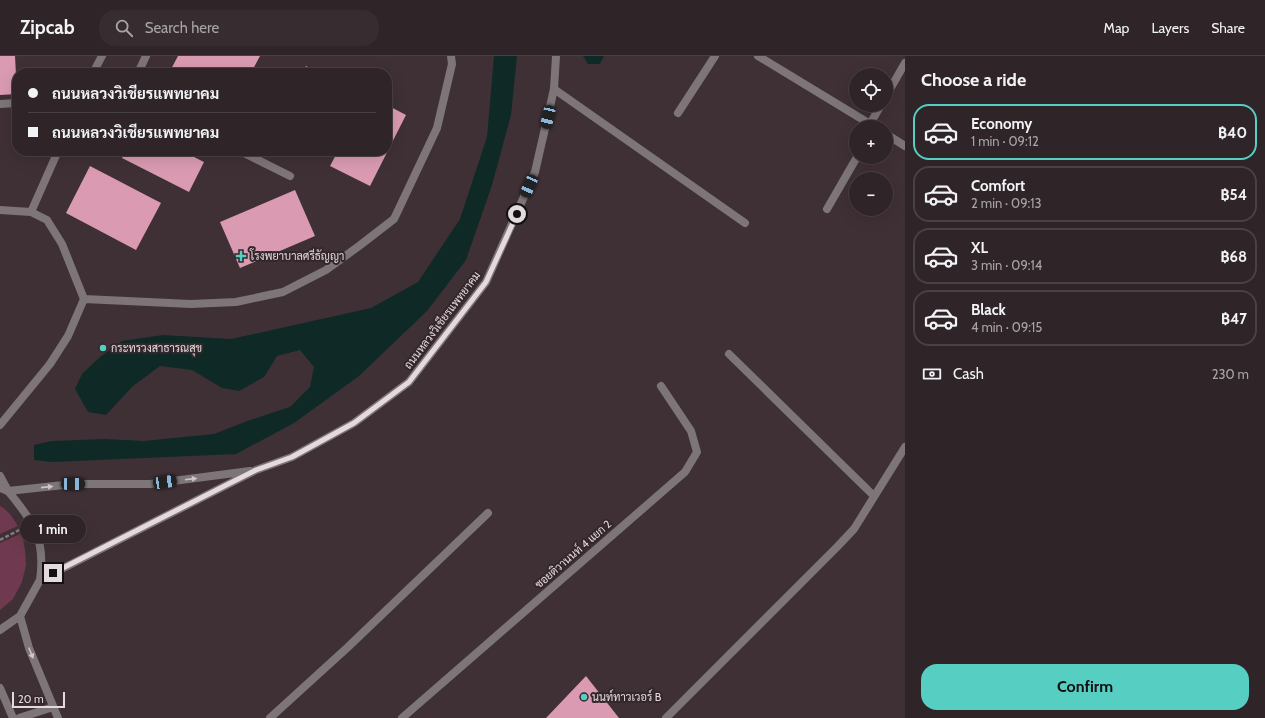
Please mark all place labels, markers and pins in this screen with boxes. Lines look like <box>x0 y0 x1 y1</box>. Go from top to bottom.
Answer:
place label: โรงพยาบาลศรีธัญญา <box>249 248 344 263</box>
marker: โรงพยาบาลศรีธัญญา <box>235 250 247 262</box>
place label: กระทรวงสาธารณสุข <box>111 341 202 357</box>
marker: กระทรวงสาธารณสุข <box>98 343 108 353</box>
place label: นนท์ทาวเวอร์ B <box>592 689 662 704</box>
marker: นนท์ทาวเวอร์ B <box>579 692 589 702</box>

